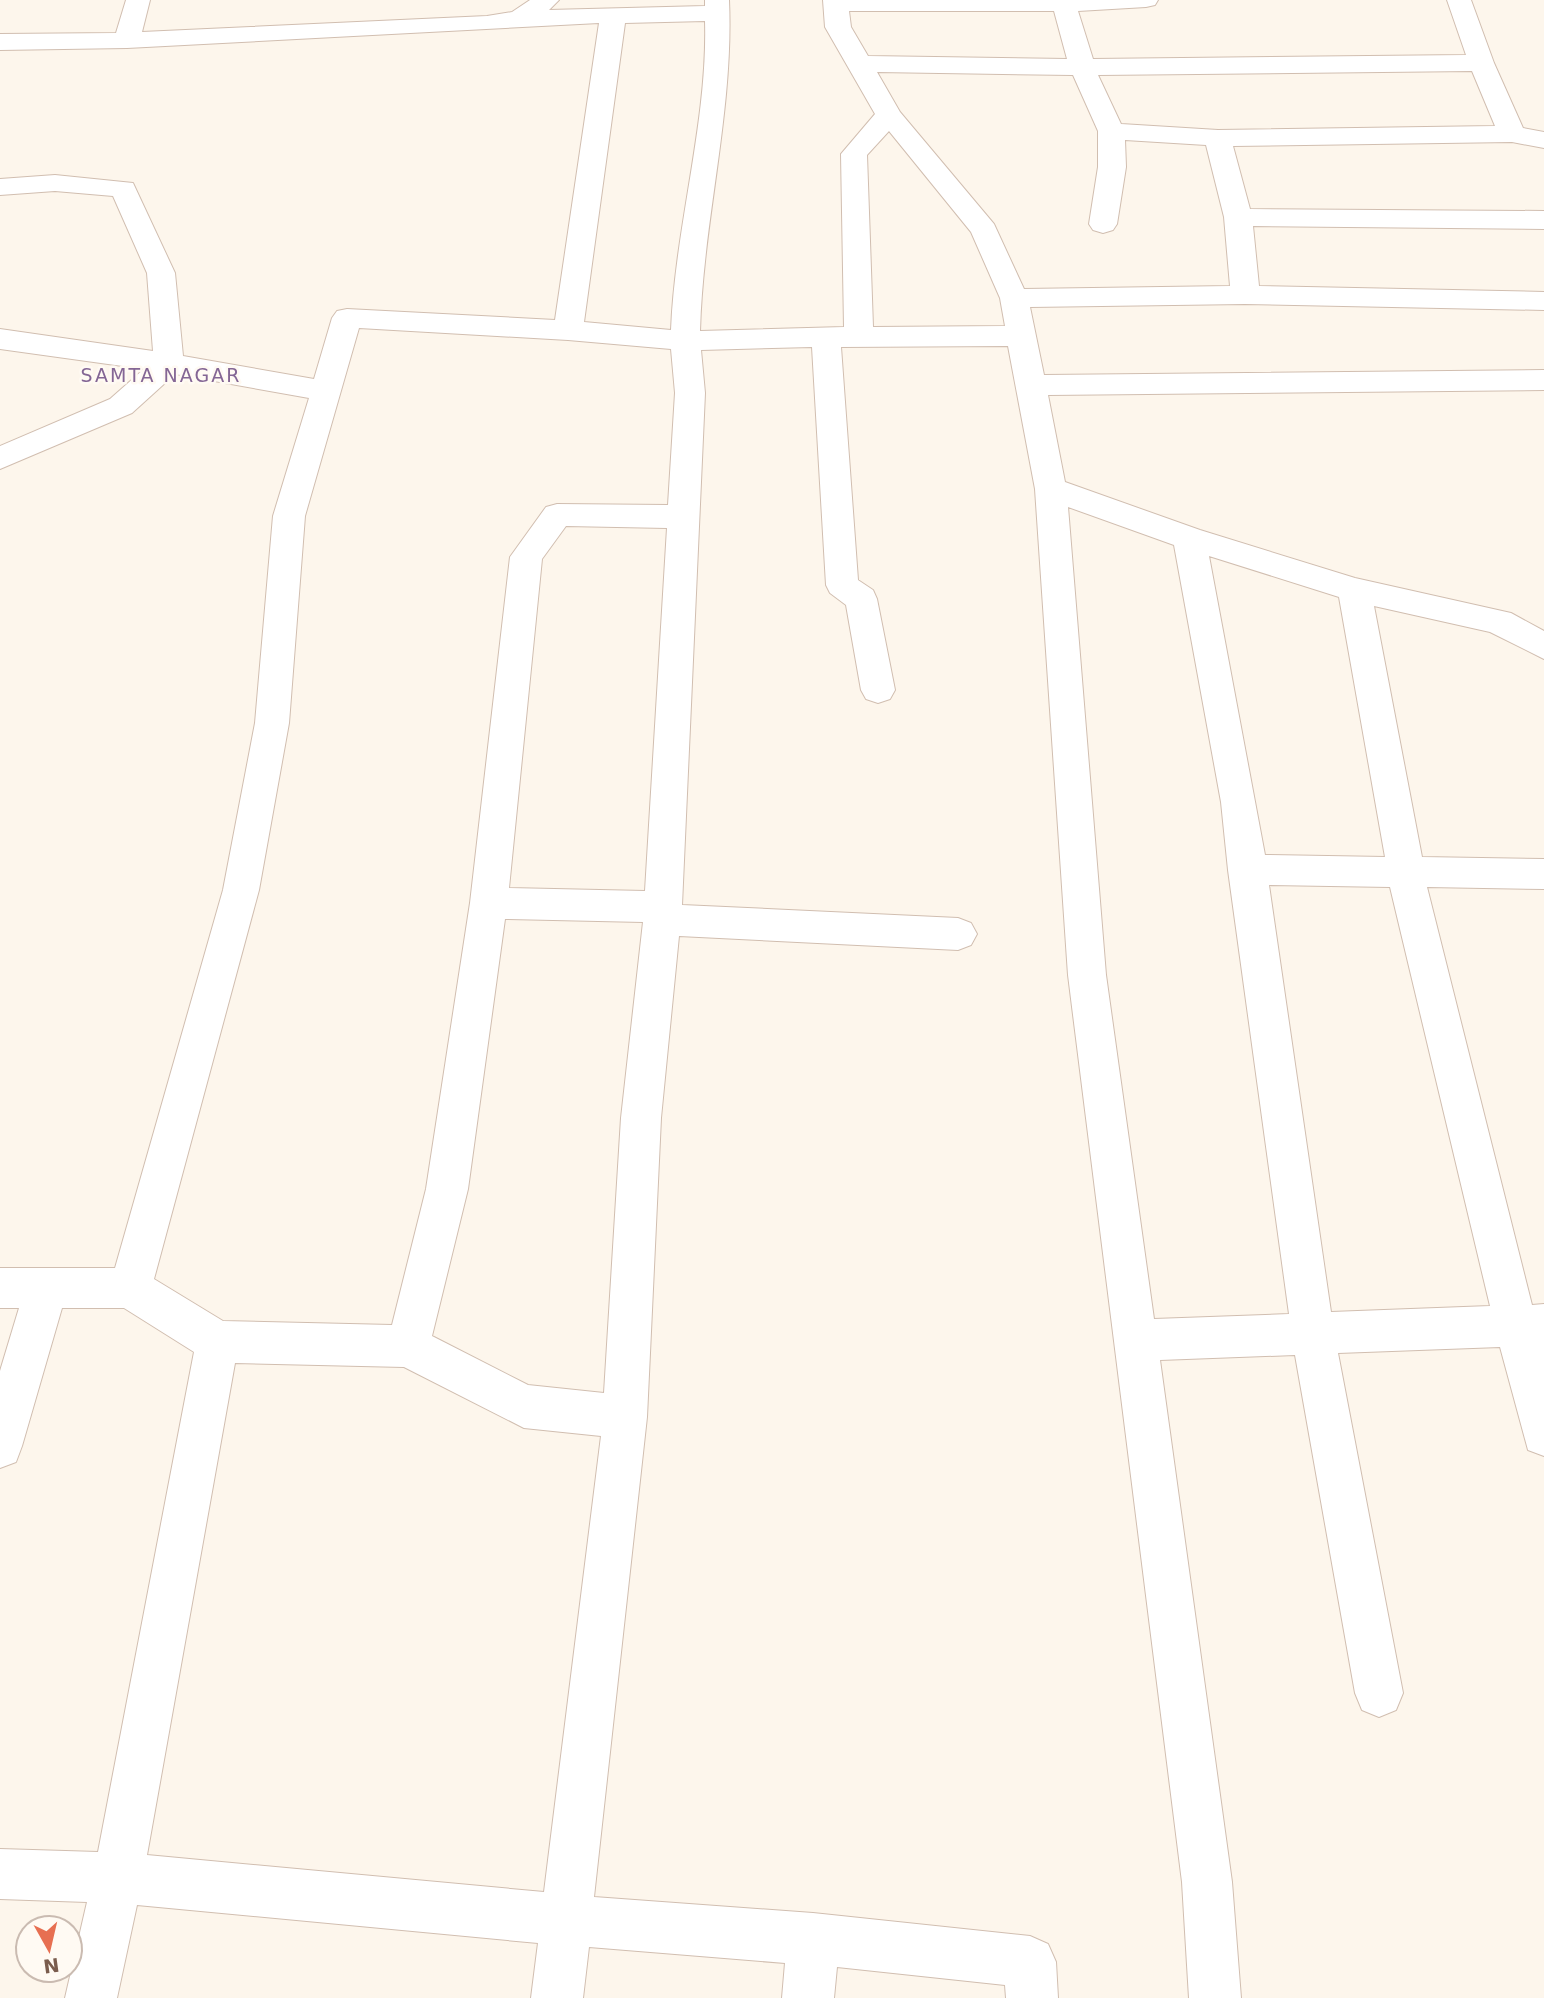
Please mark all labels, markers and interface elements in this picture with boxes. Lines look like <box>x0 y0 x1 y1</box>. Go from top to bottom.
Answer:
district label: SAMTA NAGAR <box>81 364 241 386</box>
north arrow <box>14 1914 84 1984</box>
text: N <box>42 1954 61 1978</box>

